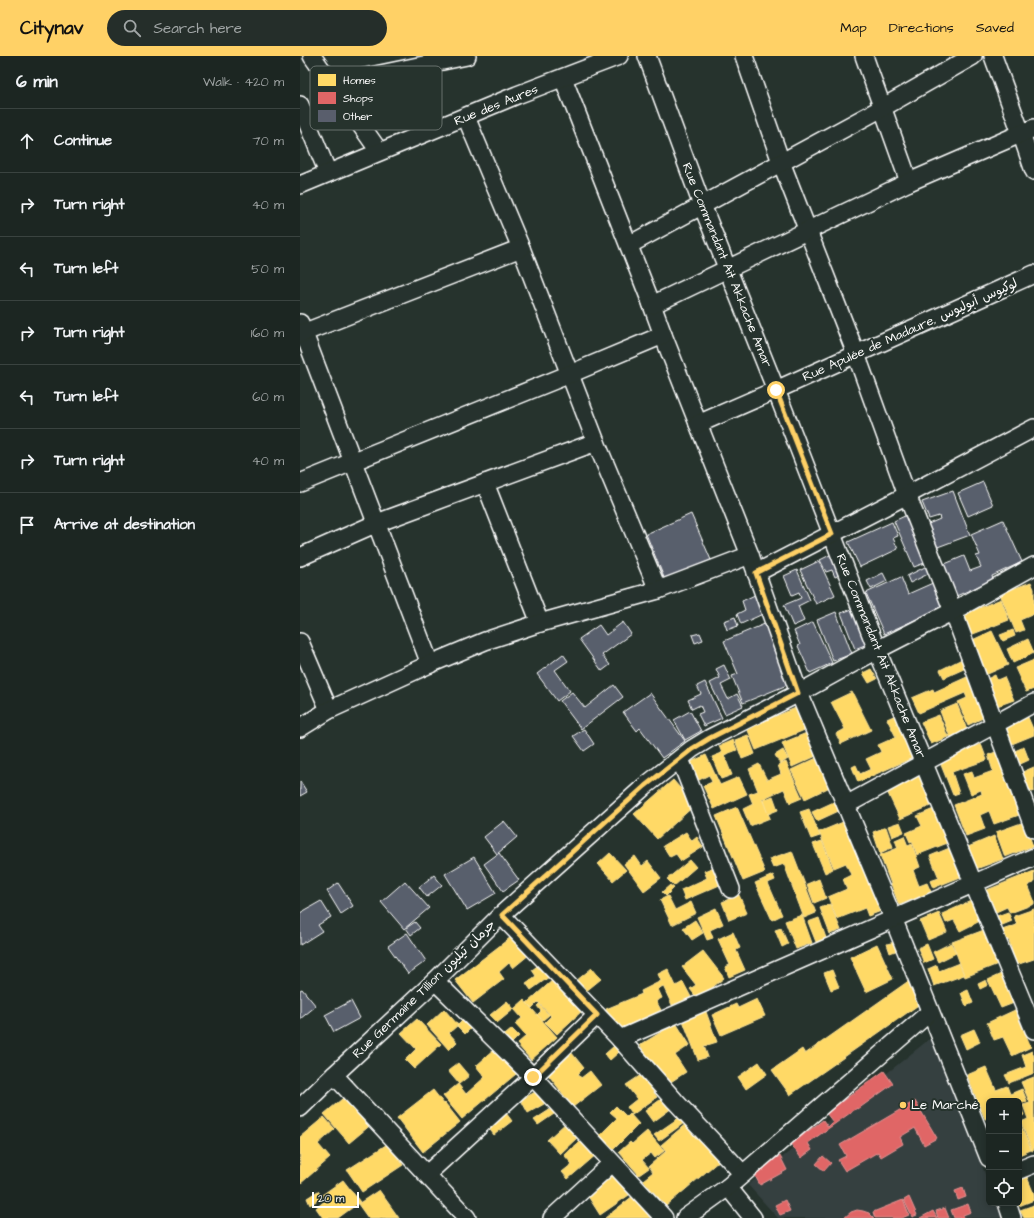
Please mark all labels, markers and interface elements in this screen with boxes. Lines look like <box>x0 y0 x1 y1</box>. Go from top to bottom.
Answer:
search box <box>107 10 387 46</box>
text: Citynav <box>20 15 83 42</box>
icon: search <box>121 17 143 39</box>
text: Search here <box>153 18 242 39</box>
text: Map <box>840 18 867 38</box>
text: Directions <box>889 18 954 38</box>
text: Saved <box>976 18 1014 38</box>
legend <box>310 66 442 130</box>
text: 6 min <box>16 70 58 94</box>
text: Walk · 420 m <box>203 73 284 91</box>
text: Homes <box>343 73 376 88</box>
street label: Rue des Aures <box>451 80 541 130</box>
text: Shops <box>343 91 374 106</box>
text: Other <box>343 109 372 124</box>
icon: ahead <box>16 130 38 152</box>
text: Continue <box>54 130 112 151</box>
text: 70 m <box>252 132 284 150</box>
street label: Rue Commandant Ait Akkache Amar <box>678 160 776 370</box>
icon: right <box>16 194 38 216</box>
text: Turn right <box>54 194 125 215</box>
text: 40 m <box>252 196 284 214</box>
icon: left <box>16 258 38 280</box>
text: Turn left <box>54 258 118 279</box>
text: 50 m <box>251 260 284 278</box>
street label: Rue Apulée de Madaure, لوكيوس أبوليوس <box>800 274 1020 386</box>
icon: right <box>16 322 38 344</box>
text: Turn right <box>54 322 125 343</box>
text: 160 m <box>251 324 284 342</box>
route start <box>767 381 785 399</box>
icon: left <box>16 386 38 408</box>
text: Turn left <box>54 386 118 407</box>
text: 60 m <box>252 388 284 406</box>
icon: right <box>16 450 38 472</box>
text: Turn right <box>54 450 125 471</box>
text: 40 m <box>252 452 284 470</box>
icon: arrive <box>16 514 38 536</box>
text: Arrive at destination <box>54 514 195 535</box>
street label: Rue Commandant Ait Akkache Amar <box>832 551 930 761</box>
street label: Rue Germaine Tillion جرمان تيليون <box>349 916 500 1062</box>
route end <box>524 1068 542 1086</box>
place label: Le Marché <box>911 1096 978 1114</box>
map controls <box>986 1098 1022 1206</box>
button: + <box>986 1098 1022 1134</box>
marker: Le Marché <box>898 1100 908 1110</box>
button: − <box>986 1134 1022 1170</box>
button: locate <box>986 1170 1022 1206</box>
scale bar <box>312 1190 359 1209</box>
text: 20 m <box>318 1191 344 1206</box>

